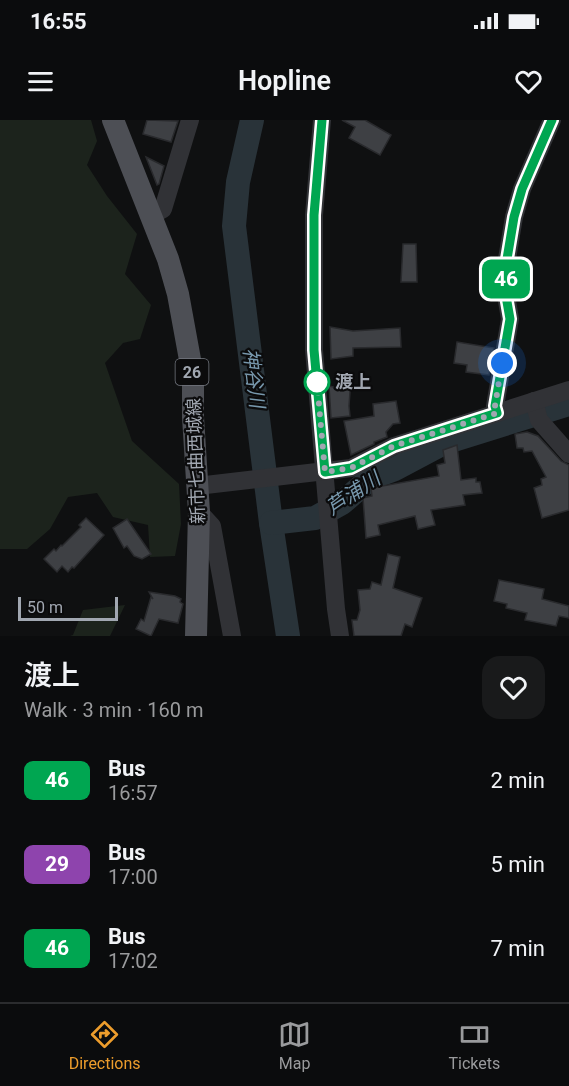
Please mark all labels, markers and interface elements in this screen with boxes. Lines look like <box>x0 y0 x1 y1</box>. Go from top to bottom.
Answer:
text: 16:55 <box>30 9 87 34</box>
icon: menu <box>24 65 57 98</box>
text: Hopline <box>238 65 331 97</box>
icon: heart <box>512 65 545 98</box>
line badge: 46 <box>479 260 533 298</box>
text: 46 <box>494 267 518 291</box>
water label: 神谷川 <box>238 347 270 411</box>
your location <box>487 348 517 378</box>
road number: 26 <box>176 359 208 385</box>
marker: 渡上 <box>304 369 330 395</box>
place label: 渡上 <box>335 371 371 392</box>
street label: 新市七曲西城線 <box>183 398 208 524</box>
water label: 芦浦川 <box>321 465 386 520</box>
scale bar <box>18 594 118 622</box>
text: 50 m <box>27 598 63 617</box>
button: heart <box>482 656 545 719</box>
text: 渡上 <box>24 659 80 692</box>
text: Walk · 3 min · 160 m <box>24 698 203 722</box>
text: Bus <box>108 756 146 781</box>
text: 46 <box>45 768 69 792</box>
text: 2 min <box>490 768 545 793</box>
text: 16:57 <box>108 781 158 805</box>
text: Bus <box>108 840 146 865</box>
text: 29 <box>45 852 69 876</box>
text: 5 min <box>490 852 545 877</box>
text: 17:00 <box>108 865 158 889</box>
text: Bus <box>108 924 146 949</box>
text: 46 <box>45 936 69 960</box>
text: 7 min <box>490 936 545 961</box>
text: 17:02 <box>108 949 158 973</box>
tab: Directions <box>69 1018 141 1073</box>
tab: Map <box>278 1018 311 1073</box>
tab: Tickets <box>449 1018 500 1073</box>

